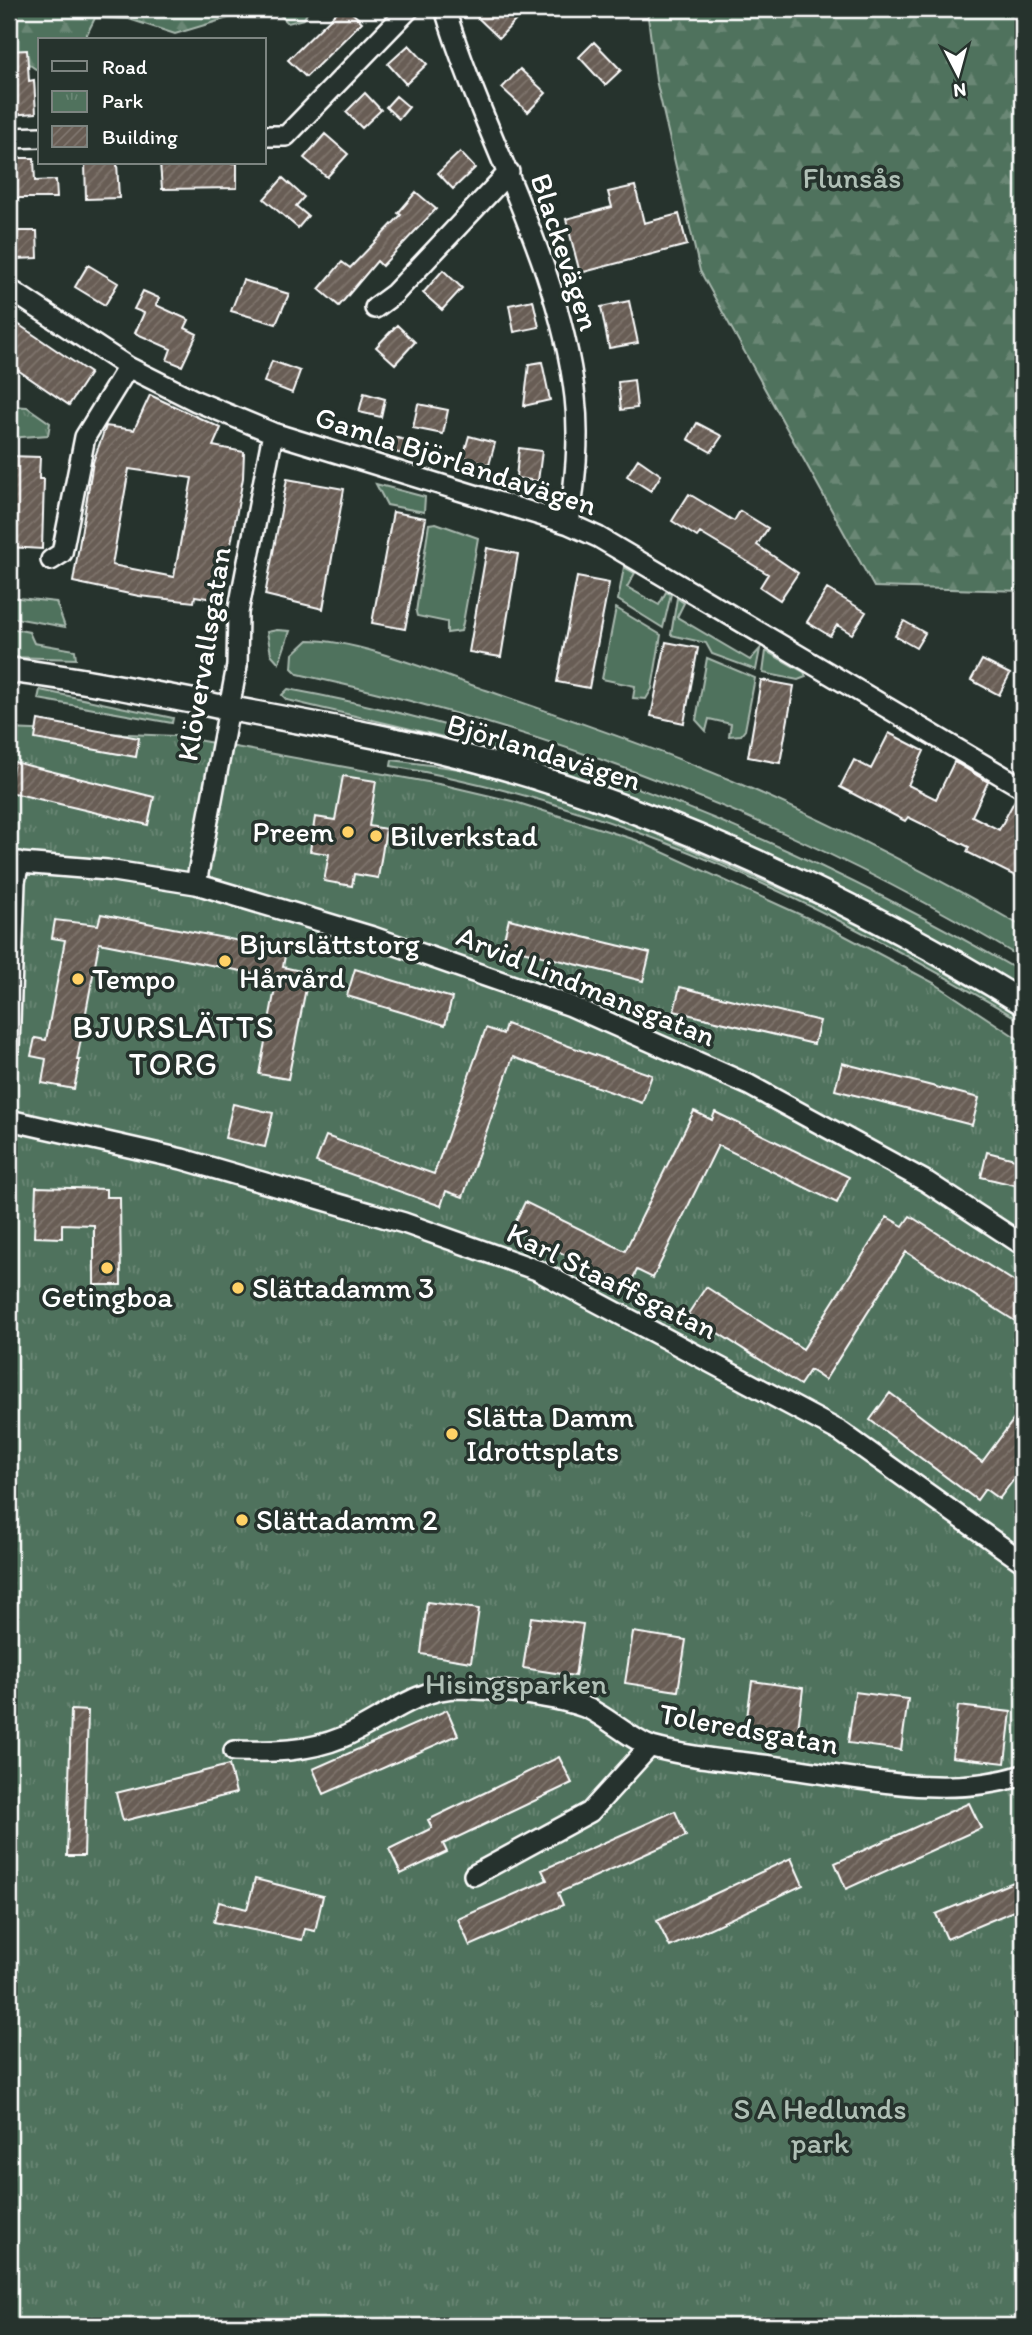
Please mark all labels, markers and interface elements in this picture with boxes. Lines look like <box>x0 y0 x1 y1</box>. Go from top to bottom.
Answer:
legend <box>38 38 266 164</box>
north arrow <box>923 38 993 108</box>
text: Road <box>102 54 148 79</box>
text: N <box>952 78 967 103</box>
text: Park <box>102 88 144 113</box>
text: Building <box>102 124 178 149</box>
park label: Flunsås <box>803 159 901 196</box>
street label: Blackevägen <box>523 169 608 335</box>
street label: Gamla Björlandavägen <box>311 398 602 524</box>
street label: Klövervallsgatan <box>168 544 239 764</box>
street label: Björlandavägen <box>443 704 646 799</box>
place label: Preem <box>252 813 334 850</box>
place label: Bilverkstad <box>390 817 538 854</box>
marker: Preem <box>340 824 356 840</box>
marker: Bilverkstad <box>368 828 384 844</box>
street label: Arvid Lindmansgatan <box>451 917 721 1054</box>
place label: Bjurslättstorg Hårvård <box>239 925 421 996</box>
marker: Bjurslättstorg Hårvård <box>217 953 233 969</box>
place label: Tempo <box>92 960 175 997</box>
marker: Tempo <box>70 971 86 987</box>
district label: BJURSLÄTTS TORG <box>72 1008 276 1083</box>
street label: Karl Staaffsgatan <box>501 1214 723 1347</box>
marker: Getingboa <box>99 1260 115 1276</box>
place label: Slättadamm 3 <box>252 1269 434 1306</box>
place label: Getingboa <box>41 1278 173 1315</box>
marker: Slättadamm 3 <box>230 1280 246 1296</box>
place label: Slätta Damm Idrottsplats <box>466 1398 634 1469</box>
marker: Slätta Damm Idrottsplats <box>444 1426 460 1442</box>
place label: Slättadamm 2 <box>256 1501 438 1538</box>
marker: Slättadamm 2 <box>234 1512 250 1528</box>
park label: Hisingsparken <box>425 1665 607 1702</box>
street label: Toleredsgatan <box>657 1695 842 1762</box>
park label: S A Hedlunds park <box>734 2090 906 2161</box>

